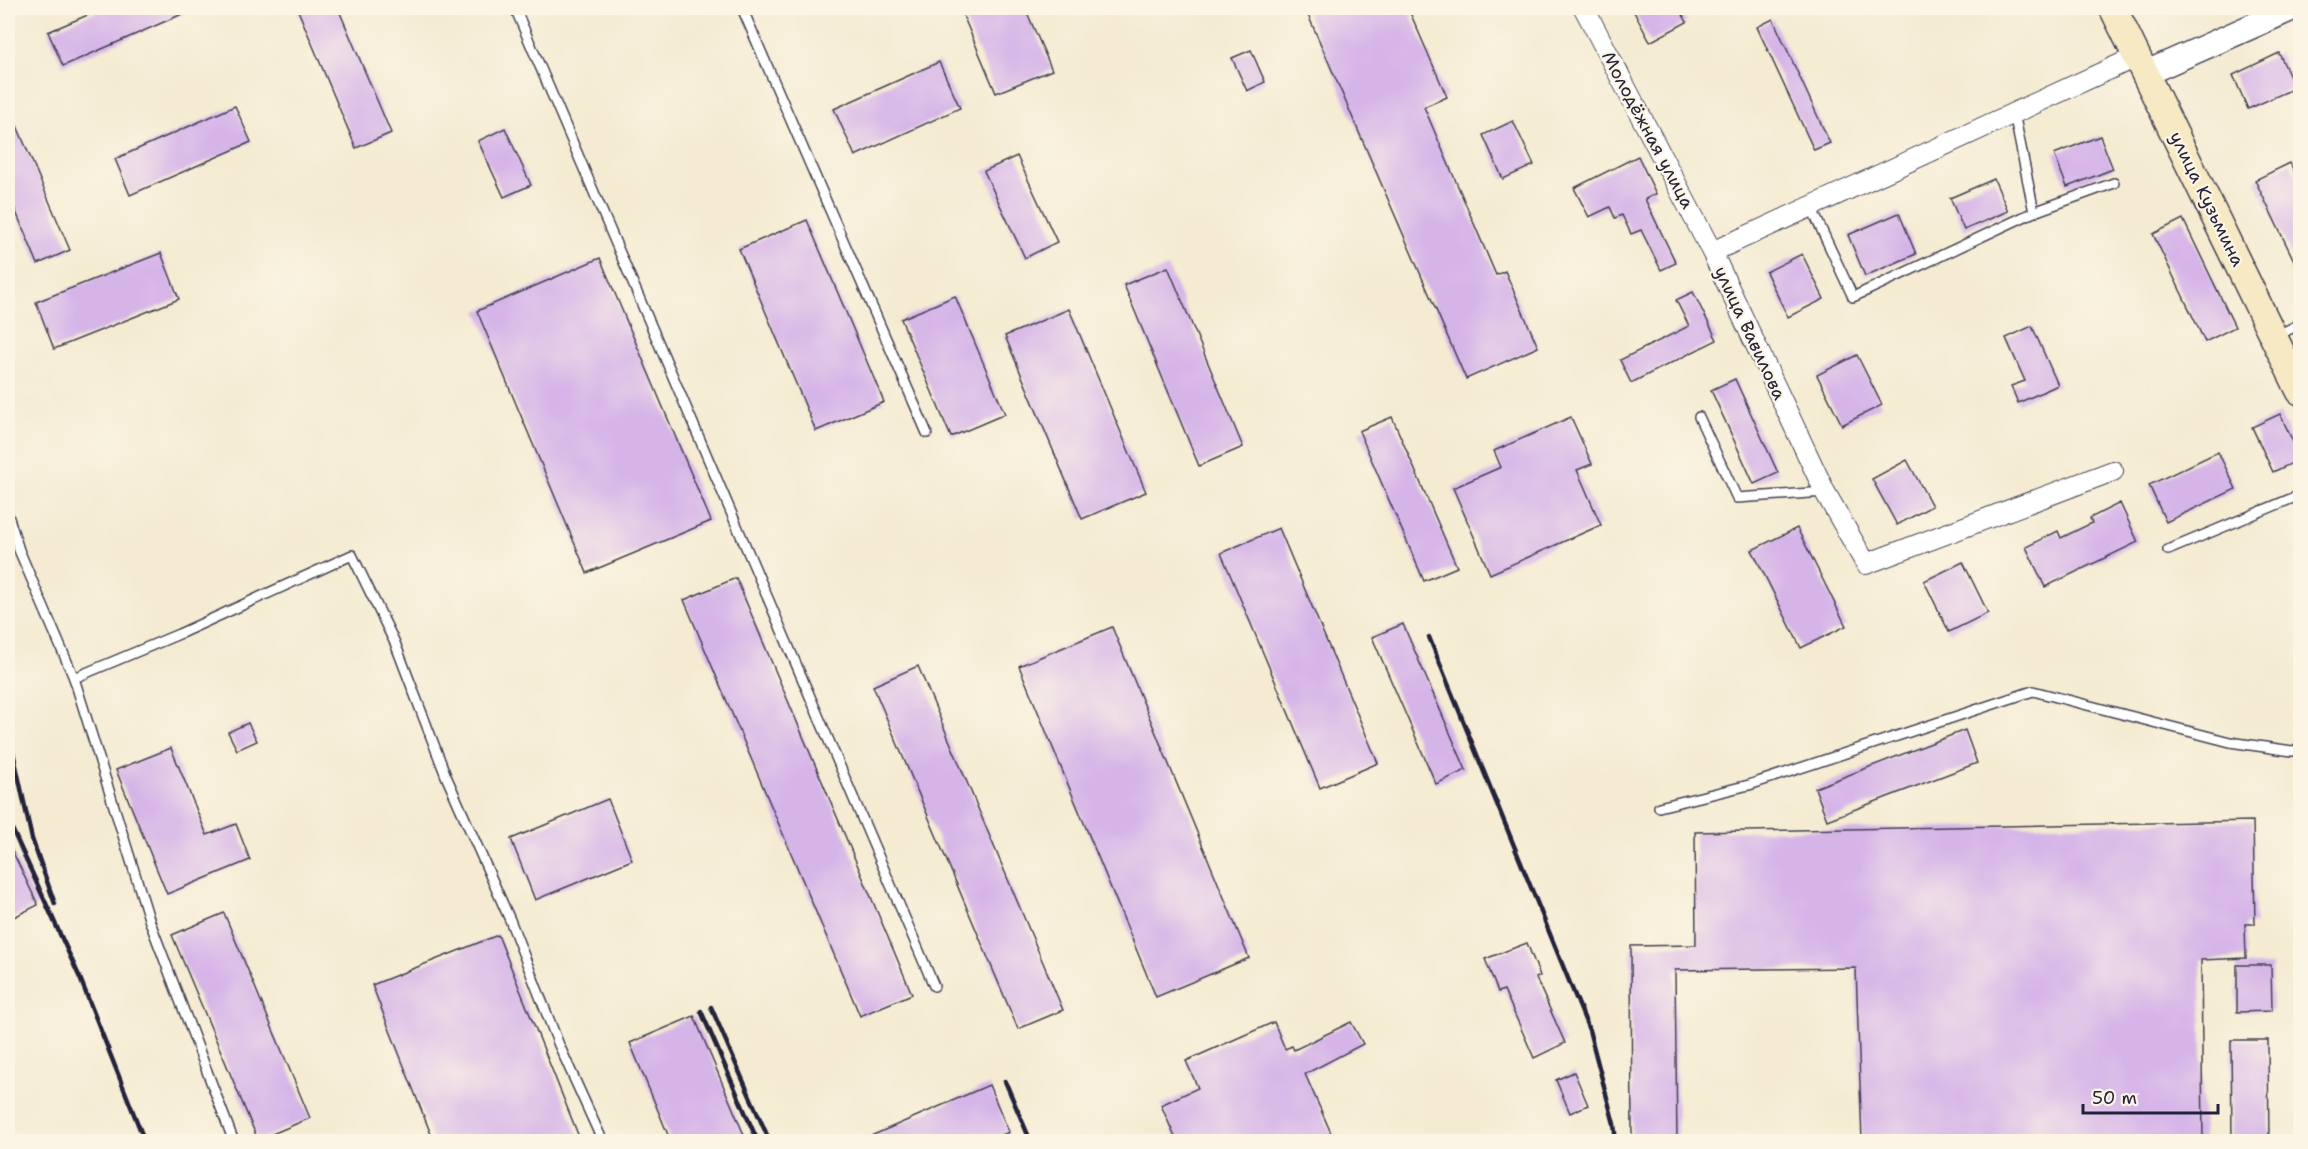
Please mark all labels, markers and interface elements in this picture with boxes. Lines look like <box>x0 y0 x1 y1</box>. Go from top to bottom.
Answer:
street label: Молодёжная улица <box>1596 47 1700 213</box>
street label: улица Кузьмина <box>2164 128 2250 270</box>
street label: улица Вавилова <box>1709 262 1791 404</box>
scale bar <box>2083 1077 2218 1115</box>
text: 50 m <box>2092 1086 2137 1110</box>

